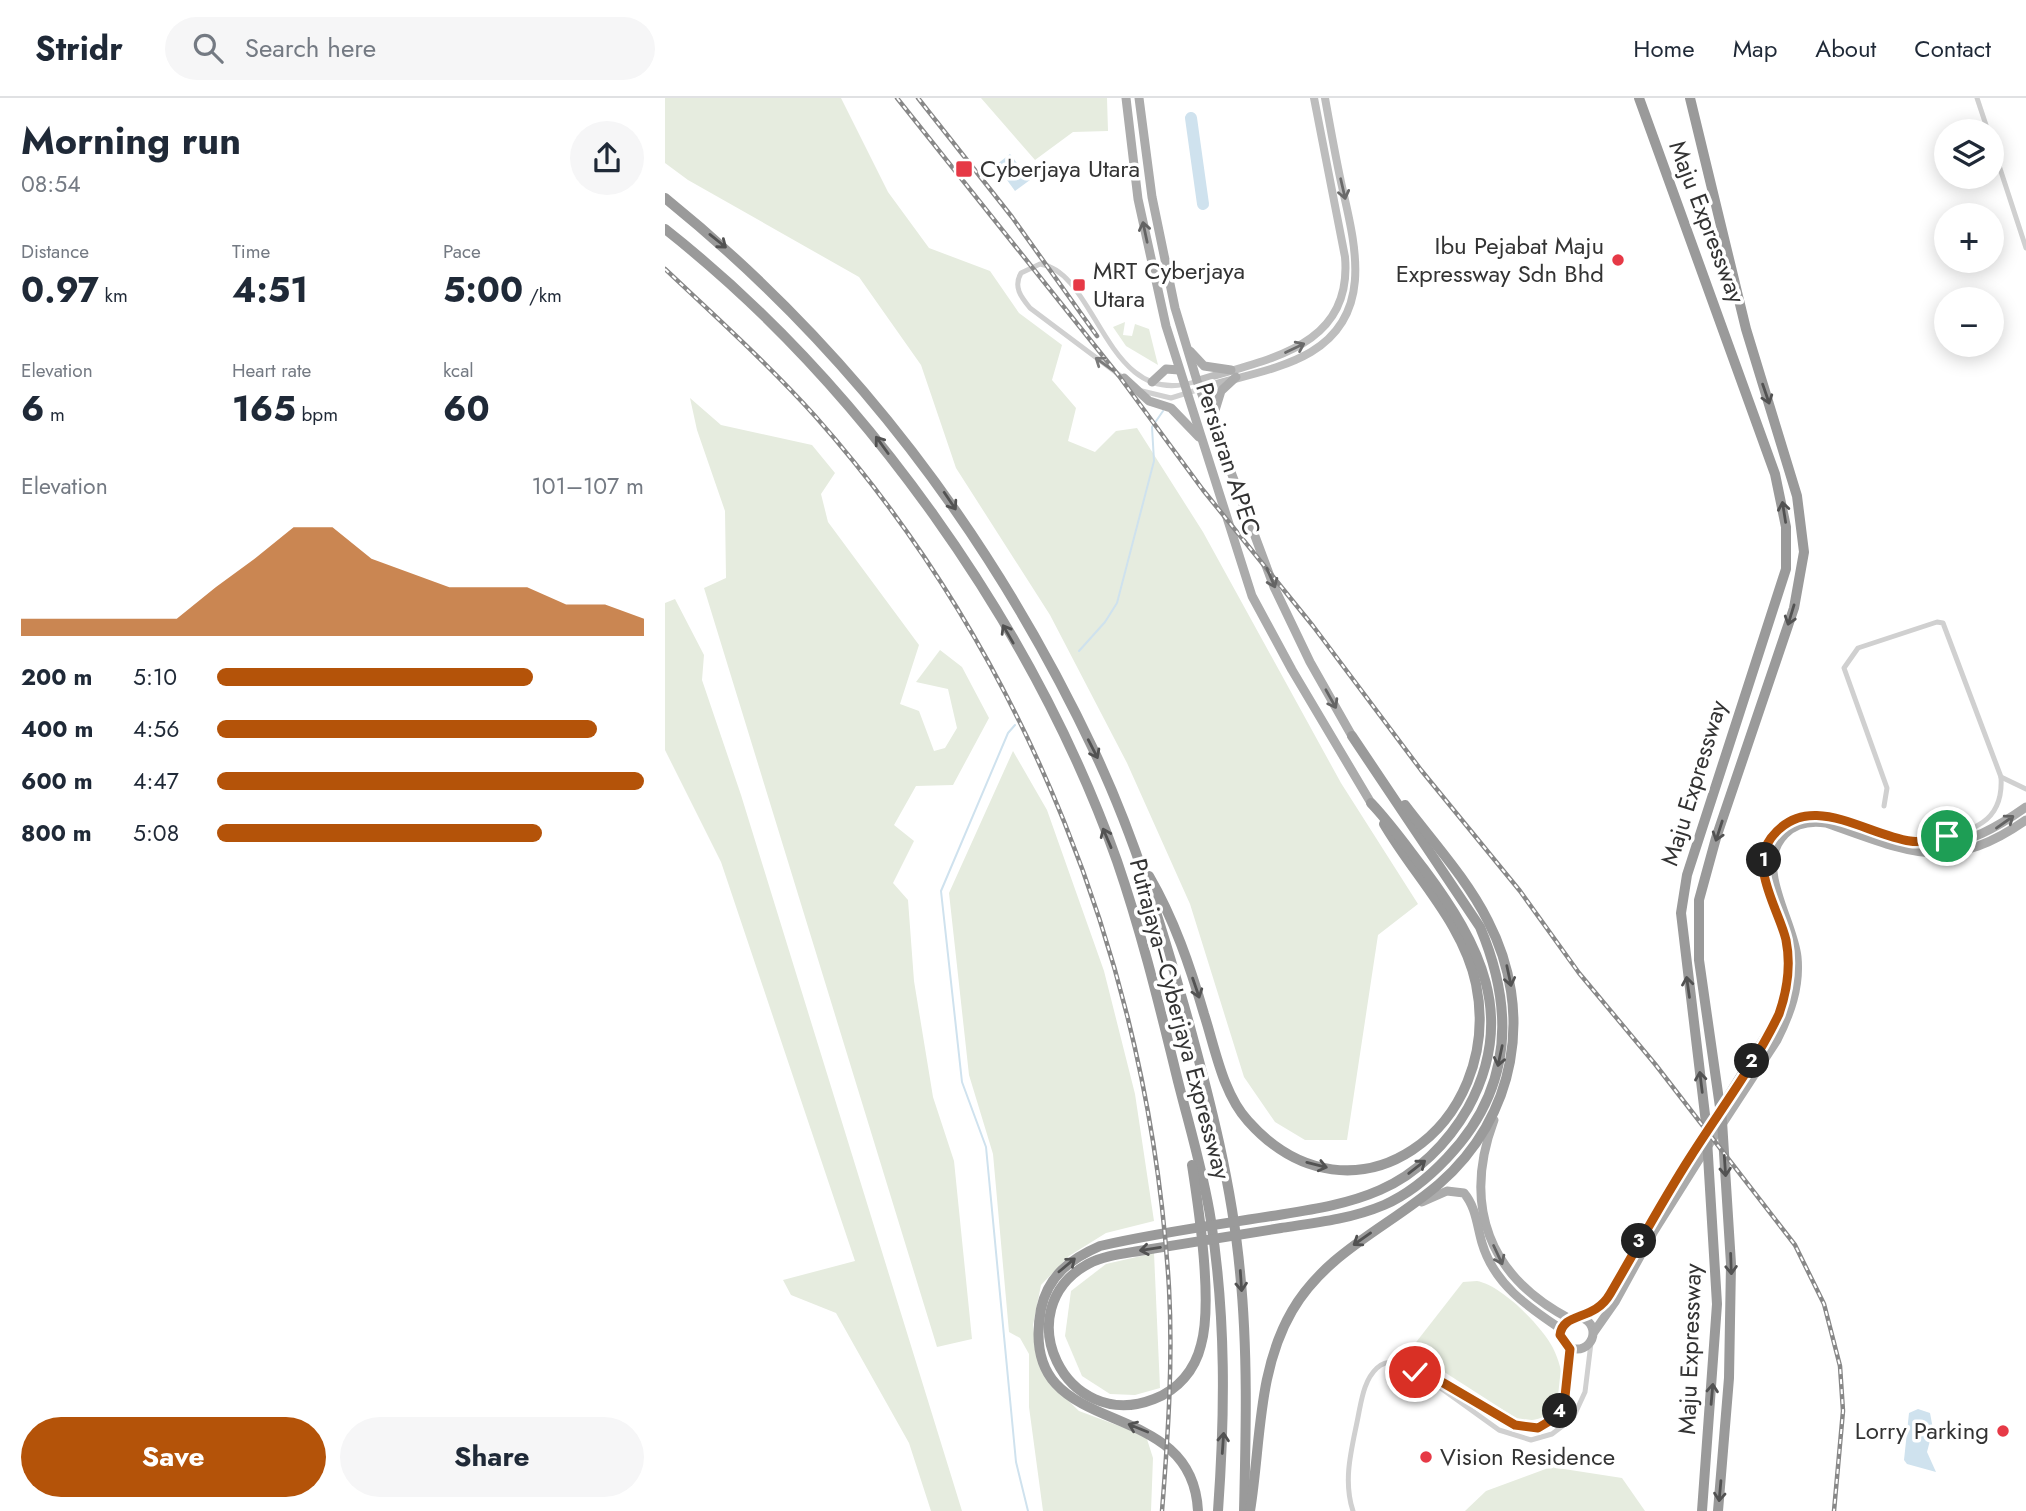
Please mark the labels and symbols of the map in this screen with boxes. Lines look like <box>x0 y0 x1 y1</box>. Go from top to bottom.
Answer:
street label: Maju Expressway <box>1660 135 1755 309</box>
place label: Cyberjaya Utara <box>980 151 1140 186</box>
marker: Cyberjaya Utara <box>954 159 974 179</box>
one-way arrow <box>1336 177 1350 200</box>
one-way arrow <box>1138 221 1152 244</box>
place label: Ibu Pejabat Maju Expressway Sdn Bhd <box>1396 228 1604 291</box>
one-way arrow <box>709 233 727 248</box>
marker: Ibu Pejabat Maju Expressway Sdn Bhd <box>1610 252 1626 268</box>
place label: MRT Cyberjaya Utara <box>1093 253 1245 316</box>
marker: MRT Cyberjaya Utara <box>1071 277 1087 293</box>
one-way arrow <box>1284 341 1305 354</box>
one-way arrow <box>1095 357 1114 371</box>
street label: Persiaran APEC <box>1187 378 1270 540</box>
one-way arrow <box>1761 382 1773 404</box>
one-way arrow <box>874 436 889 455</box>
one-way arrow <box>944 491 958 511</box>
one-way arrow <box>1777 501 1790 524</box>
one-way arrow <box>1265 567 1278 589</box>
one-way arrow <box>1784 604 1797 626</box>
one-way arrow <box>1001 624 1014 645</box>
one-way arrow <box>1325 688 1338 709</box>
street label: Maju Expressway <box>1652 695 1735 870</box>
one-way arrow <box>1086 738 1100 758</box>
pin <box>1917 806 1977 866</box>
one-way arrow <box>1995 815 2014 829</box>
one-way arrow <box>1712 819 1724 841</box>
one-way arrow <box>1100 828 1113 850</box>
pin: 1 <box>1747 842 1781 878</box>
street label: Putrajaya–Cyberjaya Expressway <box>1121 855 1240 1184</box>
one-way arrow <box>1502 964 1516 987</box>
one-way arrow <box>1191 976 1203 998</box>
one-way arrow <box>1681 976 1694 999</box>
one-way arrow <box>1493 1044 1507 1067</box>
pin: 2 <box>1735 1044 1769 1079</box>
one-way arrow <box>1694 1071 1707 1094</box>
one-way arrow <box>1719 1155 1732 1177</box>
one-way arrow <box>1305 1159 1328 1172</box>
one-way arrow <box>1408 1160 1427 1175</box>
pin: 3 <box>1621 1224 1657 1258</box>
one-way arrow <box>1353 1232 1372 1246</box>
one-way arrow <box>1139 1243 1162 1256</box>
one-way arrow <box>1492 1244 1505 1265</box>
one-way arrow <box>1724 1252 1737 1275</box>
one-way arrow <box>1058 1257 1076 1273</box>
street label: Maju Expressway <box>1669 1262 1710 1435</box>
one-way arrow <box>1235 1269 1248 1292</box>
pin <box>1385 1342 1445 1402</box>
one-way arrow <box>1706 1383 1719 1406</box>
pin: 4 <box>1543 1394 1577 1428</box>
place label: Lorry Parking <box>1855 1413 1989 1448</box>
one-way arrow <box>1128 1420 1150 1433</box>
marker: Lorry Parking <box>1995 1423 2011 1439</box>
one-way arrow <box>1217 1432 1230 1455</box>
place label: Vision Residence <box>1440 1439 1615 1474</box>
marker: Vision Residence <box>1418 1449 1434 1465</box>
one-way arrow <box>1713 1479 1726 1502</box>

